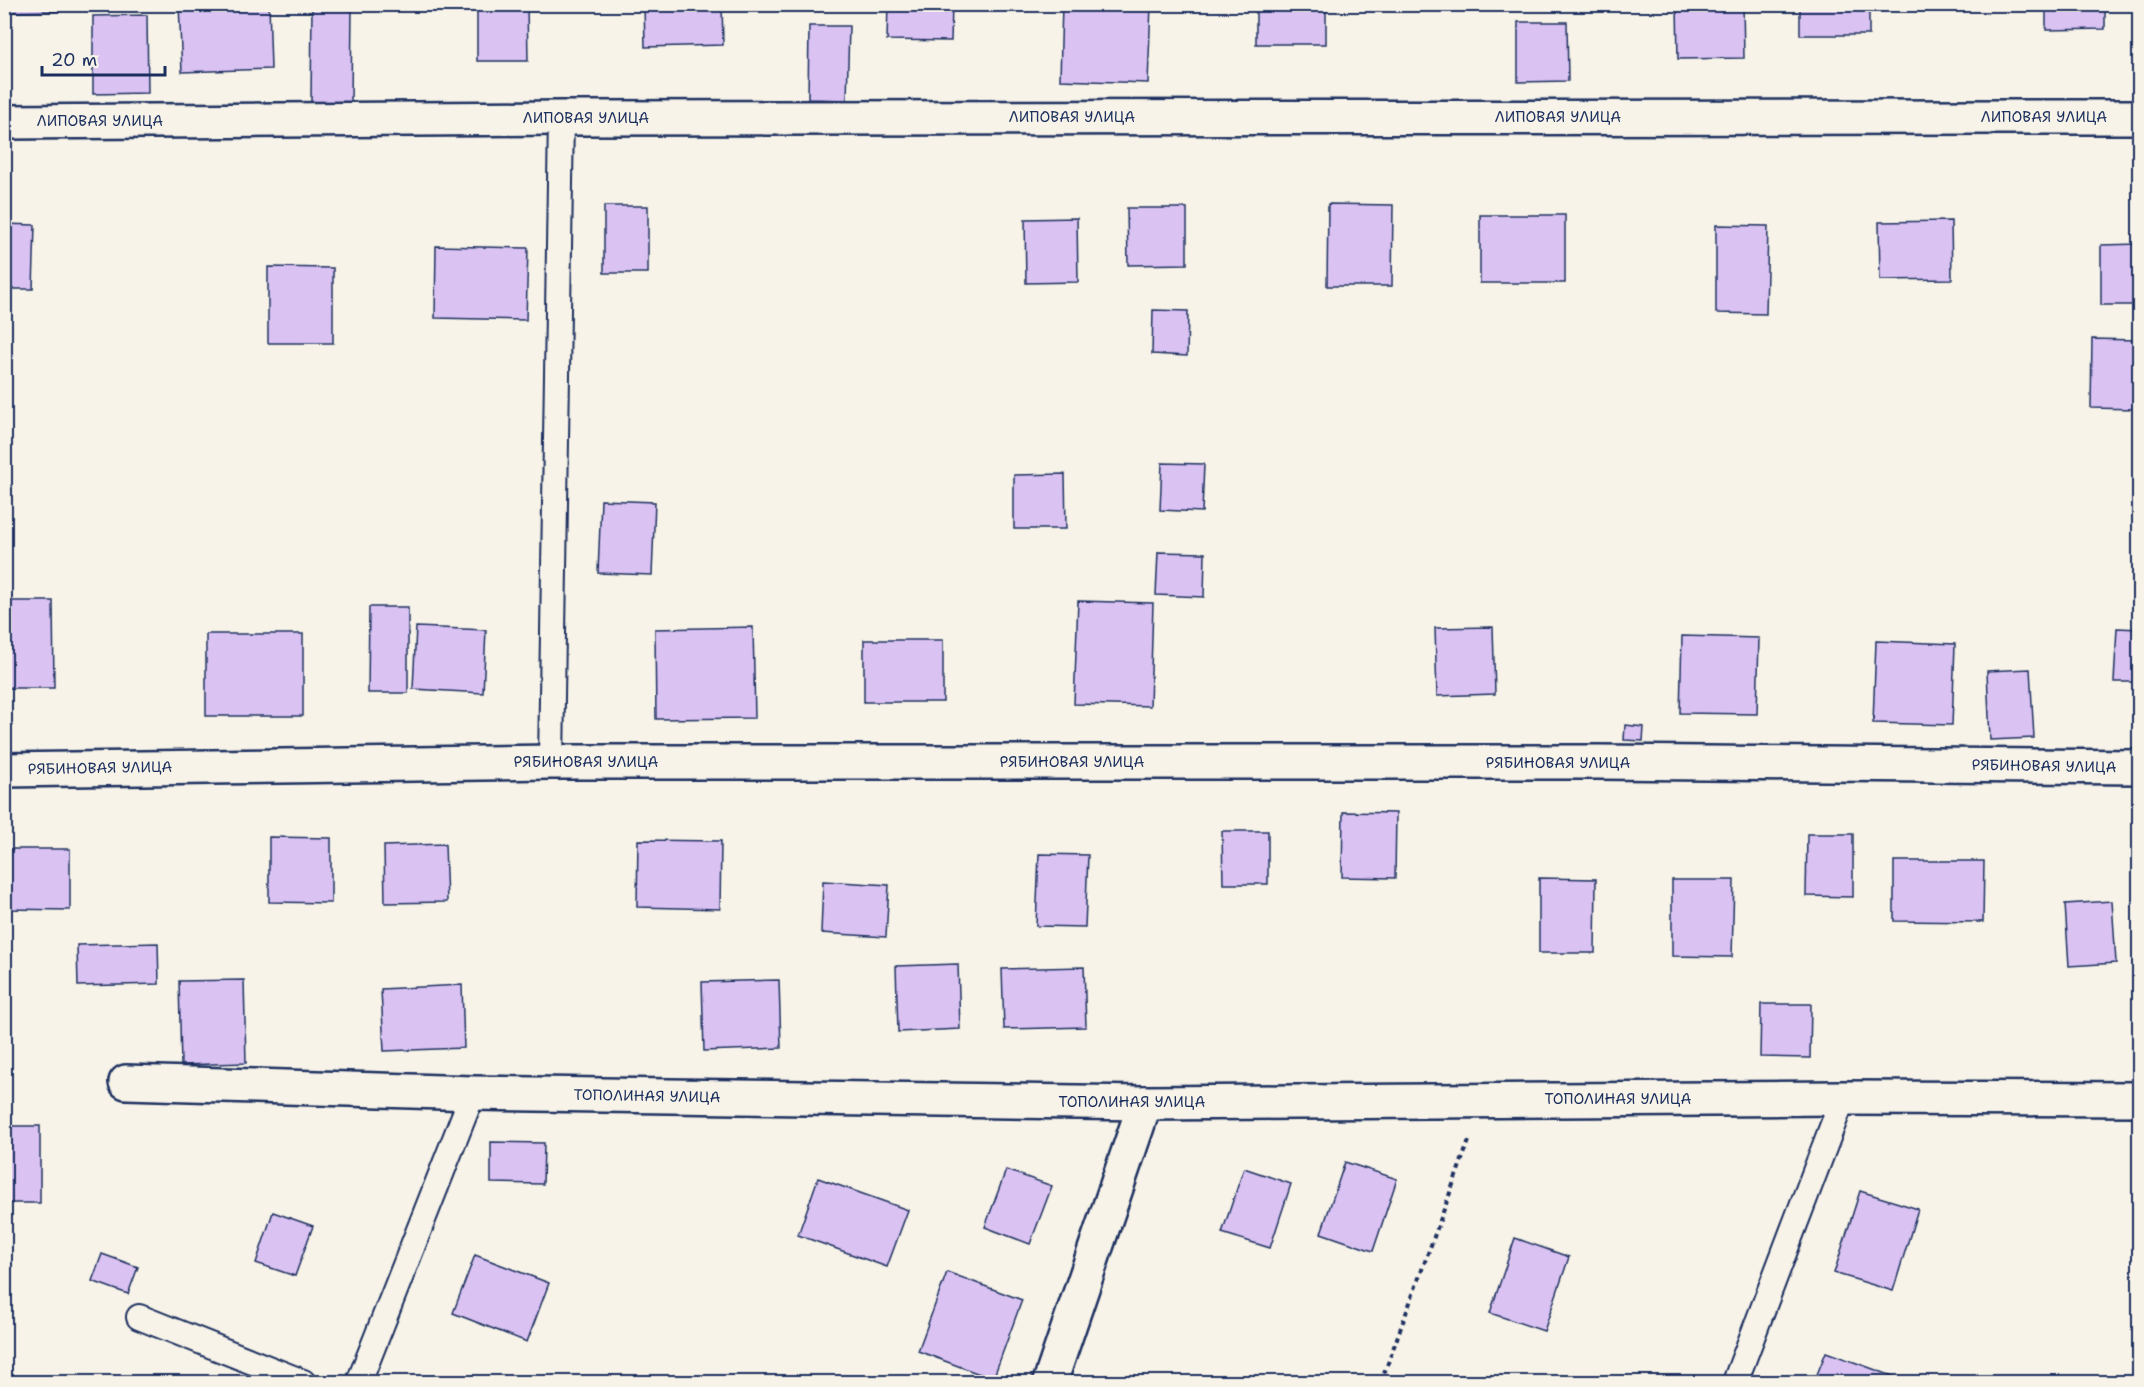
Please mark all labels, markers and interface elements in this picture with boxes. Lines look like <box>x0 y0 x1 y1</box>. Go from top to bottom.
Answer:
scale bar <box>42 39 165 77</box>
text: 20 m <box>51 48 97 72</box>
street label: ЛИПОВАЯ УЛИЦА <box>1009 107 1135 127</box>
street label: ЛИПОВАЯ УЛИЦА <box>1495 107 1621 127</box>
street label: ЛИПОВАЯ УЛИЦА <box>1981 107 2107 127</box>
street label: ЛИПОВАЯ УЛИЦА <box>523 108 649 128</box>
street label: ЛИПОВАЯ УЛИЦА <box>37 111 163 131</box>
street label: РЯБИНОВАЯ УЛИЦА <box>514 752 659 772</box>
street label: РЯБИНОВАЯ УЛИЦА <box>1000 752 1145 772</box>
street label: РЯБИНОВАЯ УЛИЦА <box>1486 753 1631 773</box>
street label: РЯБИНОВАЯ УЛИЦА <box>1971 755 2117 777</box>
street label: РЯБИНОВАЯ УЛИЦА <box>27 757 173 779</box>
street label: ТОПОЛИНАЯ УЛИЦА <box>573 1085 721 1107</box>
street label: ТОПОЛИНАЯ УЛИЦА <box>1545 1089 1692 1109</box>
street label: ТОПОЛИНАЯ УЛИЦА <box>1059 1092 1206 1112</box>

